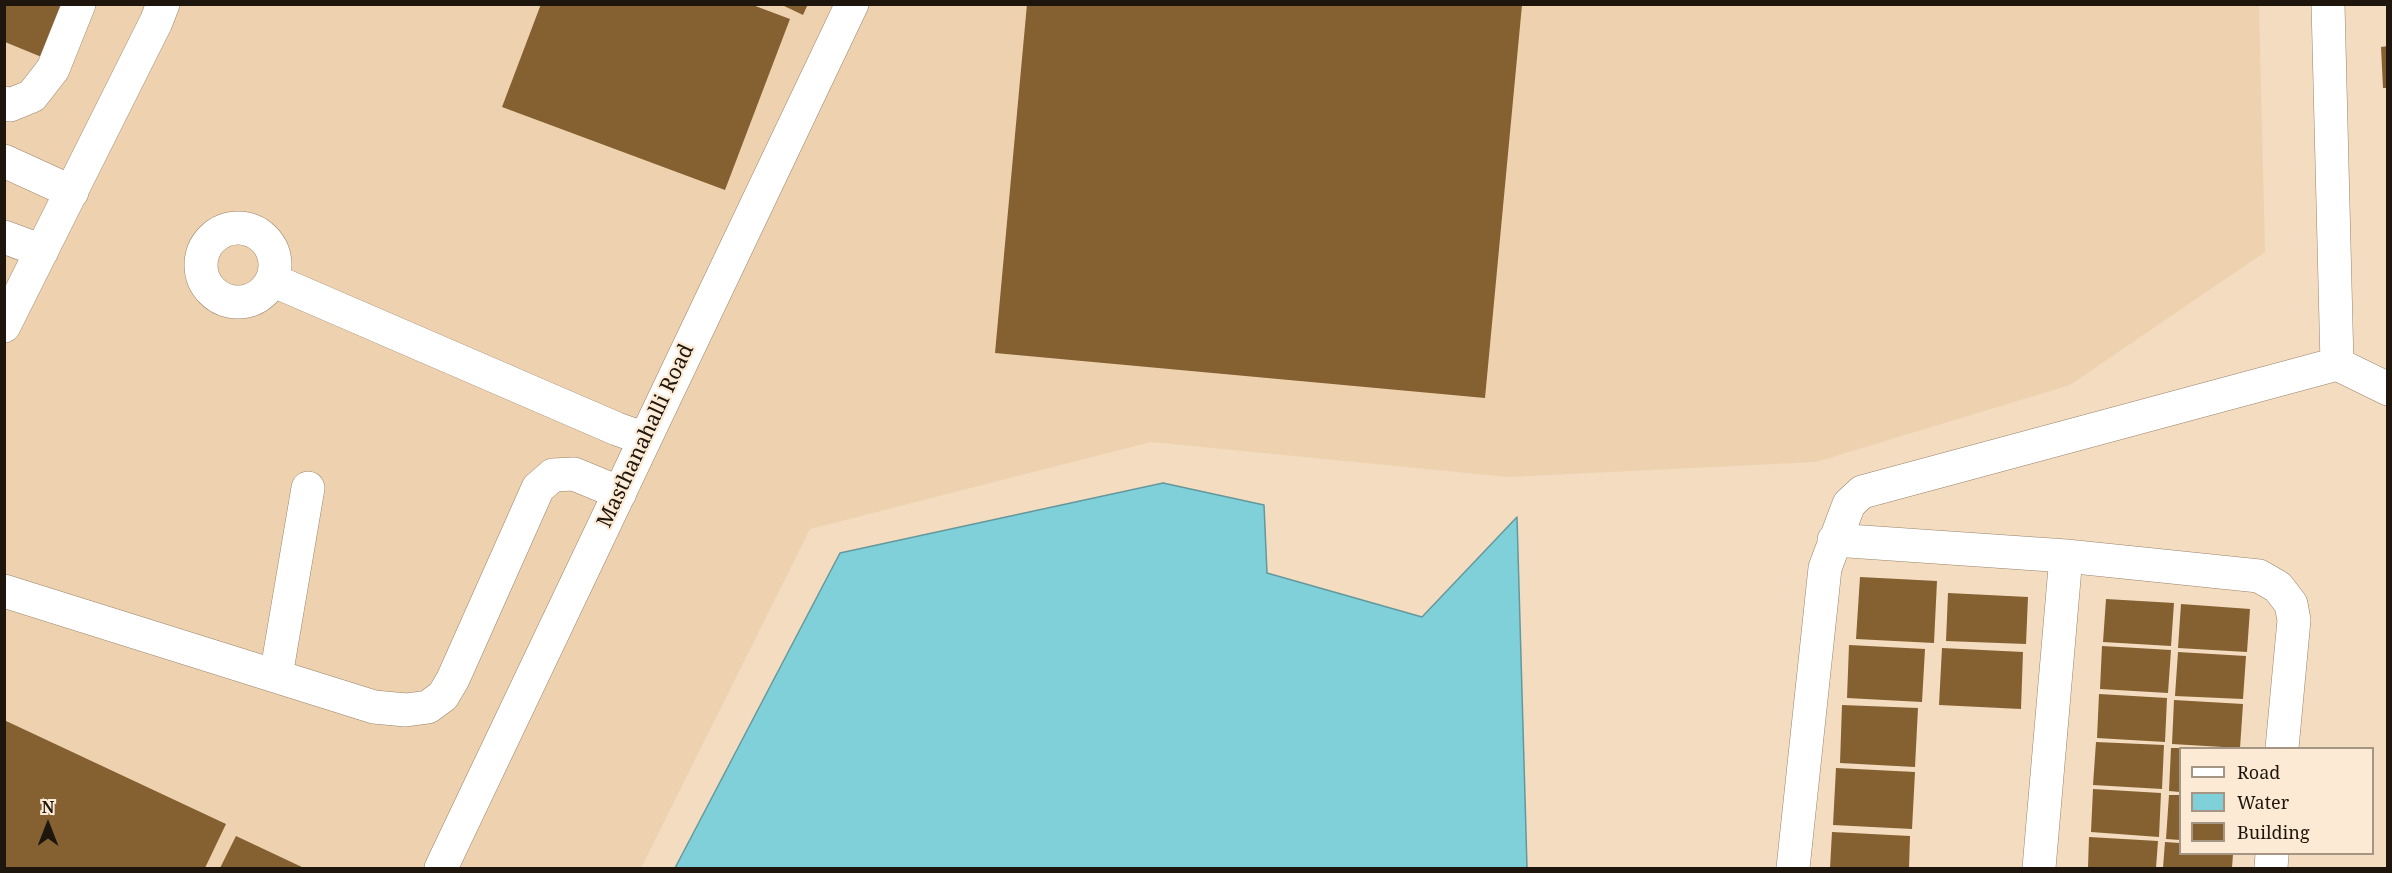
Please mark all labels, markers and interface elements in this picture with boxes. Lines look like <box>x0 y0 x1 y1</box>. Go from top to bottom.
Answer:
street label: Masthanahalli Road <box>592 340 700 532</box>
legend <box>2179 747 2374 855</box>
text: Road <box>2237 760 2280 784</box>
text: Water <box>2237 790 2289 814</box>
north arrow <box>18 795 78 855</box>
text: N <box>42 796 54 818</box>
text: Building <box>2237 820 2310 844</box>

